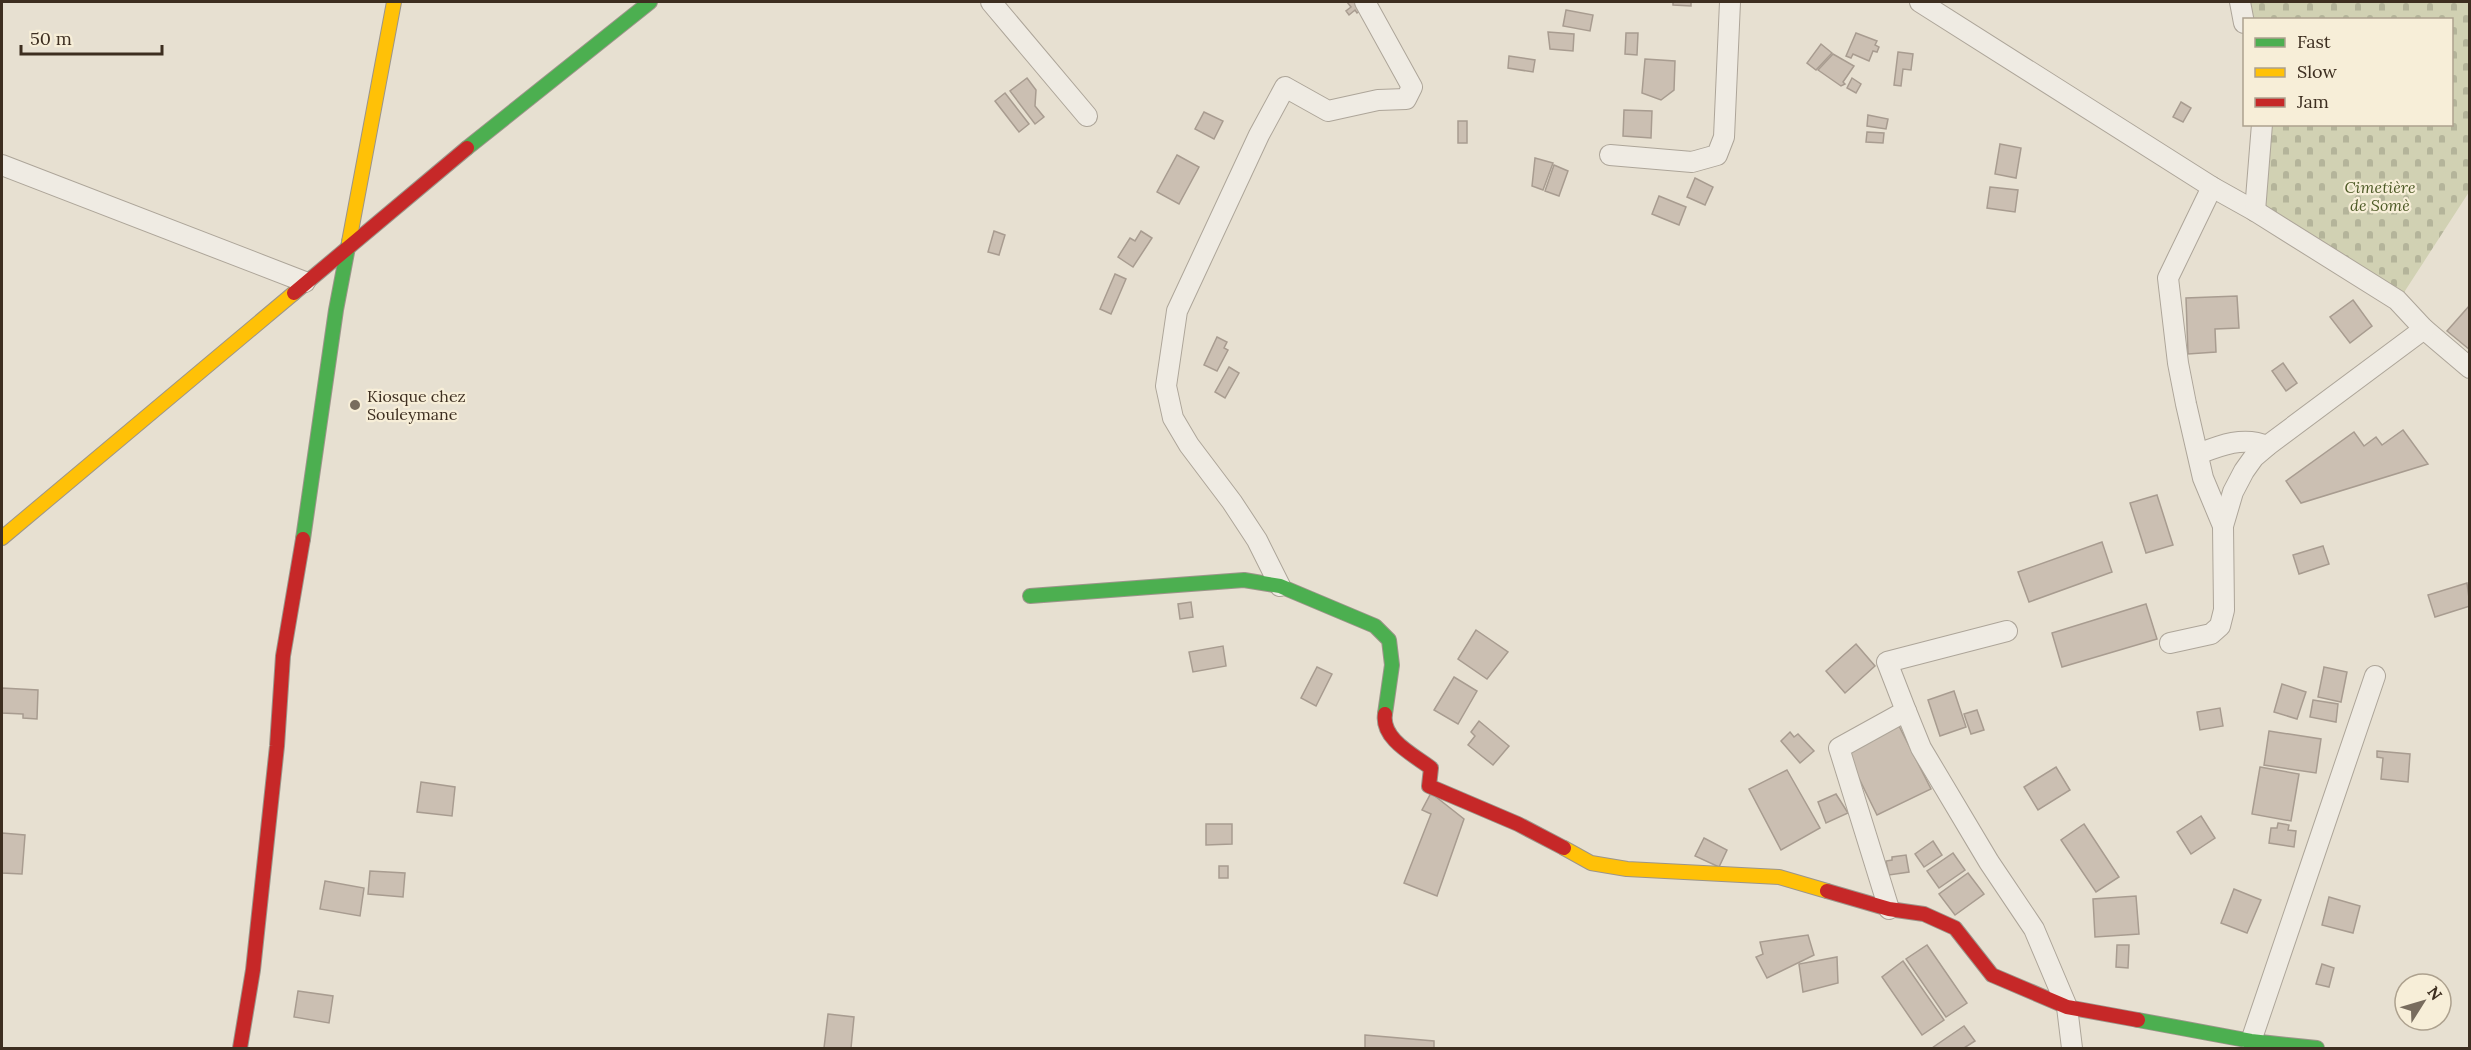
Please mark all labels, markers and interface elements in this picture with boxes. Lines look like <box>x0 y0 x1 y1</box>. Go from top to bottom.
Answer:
scale bar <box>21 18 162 56</box>
legend <box>2243 18 2453 126</box>
text: 50 m <box>30 27 72 50</box>
text: Fast <box>2297 30 2331 53</box>
text: Slow <box>2297 60 2337 83</box>
text: Jam <box>2296 90 2329 113</box>
park label: Cimetière de Somè <box>2344 177 2416 215</box>
place label: Kiosque chez Souleymane <box>367 386 466 424</box>
marker: Kiosque chez Souleymane <box>348 398 362 412</box>
north arrow <box>2393 972 2453 1032</box>
text: N <box>2423 982 2447 1004</box>

